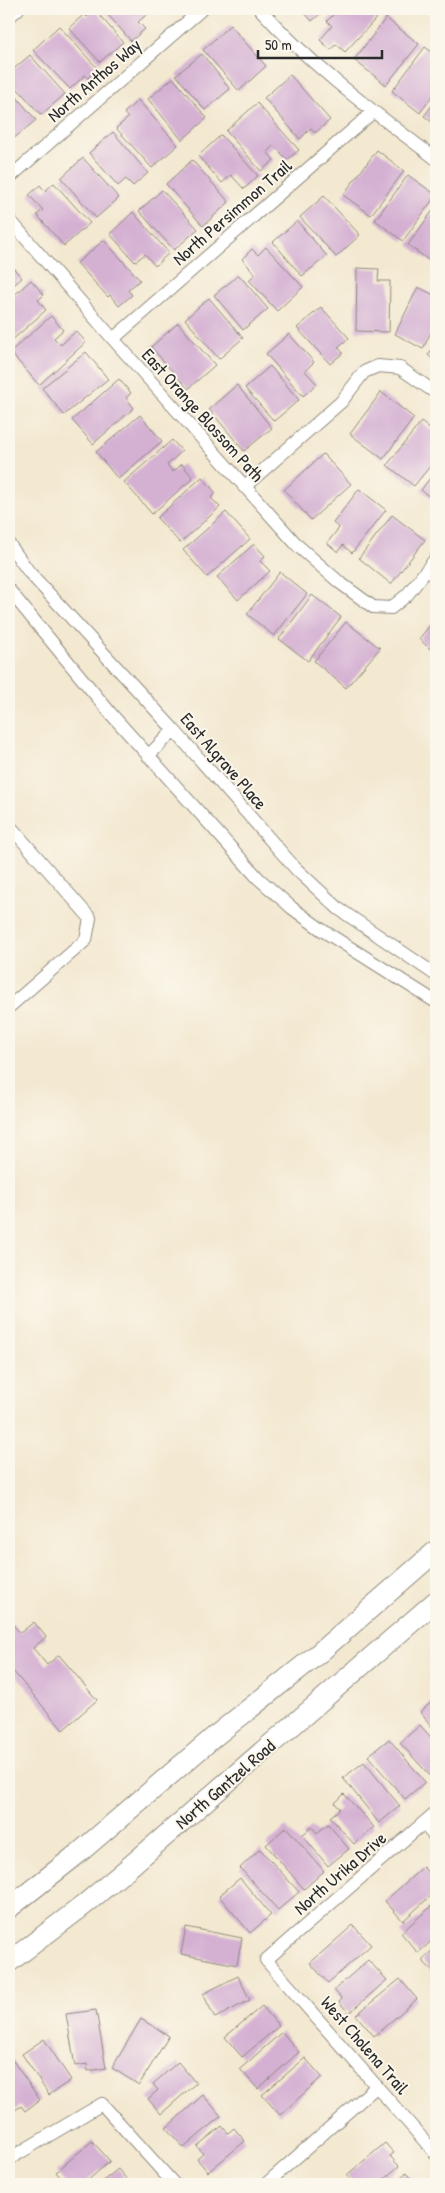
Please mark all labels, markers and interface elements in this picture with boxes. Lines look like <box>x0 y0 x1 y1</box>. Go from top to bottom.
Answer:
scale bar <box>258 28 381 60</box>
street label: North Anthos Way <box>42 32 146 128</box>
text: 50 m <box>265 34 292 55</box>
street label: North Persimmon Trail <box>167 153 297 271</box>
street label: East Orange Blossom Path <box>136 343 270 488</box>
street label: East Algrave Place <box>175 707 273 815</box>
street label: North Gantzel Road <box>170 1734 280 1834</box>
street label: North Urika Drive <box>288 1826 392 1920</box>
street label: West Cholena Trail <box>315 1990 415 2100</box>

